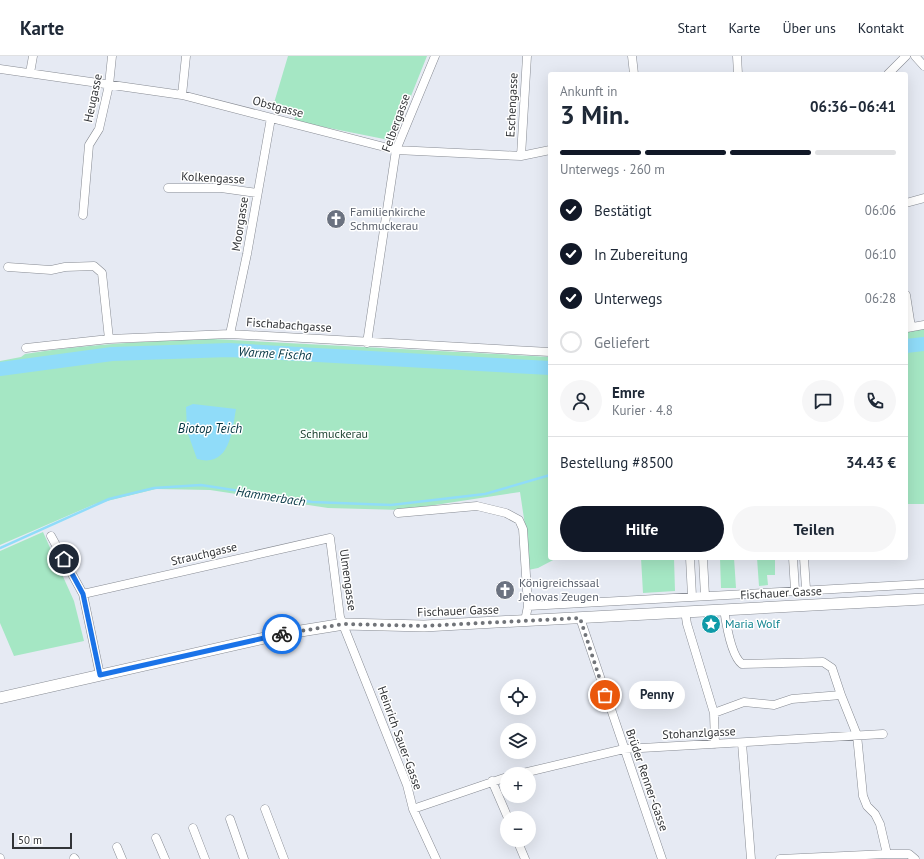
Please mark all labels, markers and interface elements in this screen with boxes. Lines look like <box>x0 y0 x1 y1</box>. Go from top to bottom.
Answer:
text: Karte <box>20 16 64 40</box>
text: Start <box>677 19 706 37</box>
text: Karte <box>728 19 760 37</box>
text: Über uns <box>782 19 836 37</box>
text: Kontakt <box>858 19 904 37</box>
street label: Heugasse <box>80 72 105 124</box>
street label: Eschengasse <box>502 72 521 138</box>
text: Ankunft in <box>560 83 617 100</box>
street label: Felbergasse <box>378 92 413 154</box>
street label: Obstgasse <box>251 93 305 121</box>
text: 06:36–06:41 <box>810 97 896 116</box>
text: 3 Min. <box>560 98 630 131</box>
text: Unterwegs · 260 m <box>560 161 665 178</box>
street label: Kolkengasse <box>181 168 245 187</box>
street label: Moorgasse <box>228 196 251 252</box>
icon: check <box>560 199 582 221</box>
text: Bestätigt <box>594 201 651 220</box>
text: 06:06 <box>865 202 896 219</box>
place label: Familienkirche Schmuckerau <box>350 204 426 233</box>
church icon: Familienkirche Schmuckerau <box>325 208 347 230</box>
icon: check <box>560 243 582 265</box>
text: In Zubereitung <box>594 245 688 264</box>
text: 06:10 <box>865 246 896 263</box>
icon: check <box>560 287 582 309</box>
text: Unterwegs <box>594 289 662 308</box>
text: 06:28 <box>865 290 896 307</box>
street label: Fischabachgasse <box>246 314 332 335</box>
text: Geliefert <box>594 333 650 352</box>
water label: Warme Fischa <box>238 343 313 364</box>
button: person <box>560 380 602 422</box>
button: chat <box>802 380 844 422</box>
button: phone <box>854 380 896 422</box>
text: Emre <box>612 383 645 402</box>
text: Kurier · 4.8 <box>612 402 673 419</box>
water label: Biotop Teich <box>178 420 242 437</box>
park label: Schmuckerau <box>300 426 368 441</box>
text: Bestellung #8500 <box>560 453 673 472</box>
text: 34.43 € <box>846 453 896 472</box>
water label: Hammerbach <box>235 483 307 510</box>
button: Hilfe <box>560 506 724 552</box>
button: Teilen <box>732 506 896 552</box>
street label: Strauchgasse <box>169 539 238 568</box>
pin <box>47 542 81 576</box>
icon: home <box>53 548 75 570</box>
street label: Ulmengasse <box>337 548 360 612</box>
place label: Königreichssaal Jehovas Zeugen <box>518 575 600 604</box>
church icon: Königreichssaal Jehovas Zeugen <box>494 579 516 601</box>
street label: Fischauer Gasse <box>740 583 822 602</box>
street label: Fischauer Gasse <box>417 602 499 619</box>
place icon: Maria Wolf <box>700 613 722 635</box>
courier <box>262 614 302 654</box>
place label: Maria Wolf <box>725 616 781 631</box>
icon: bike <box>271 623 293 645</box>
pin <box>588 678 622 712</box>
map controls <box>500 679 536 847</box>
button: locate <box>500 679 536 715</box>
callout: Penny <box>629 681 685 709</box>
street label: Heinrich Sauer-Gasse <box>375 684 426 792</box>
icon: bag <box>594 684 616 706</box>
text: Penny <box>640 686 674 703</box>
button: layers <box>500 723 536 759</box>
street label: Stohanzlgasse <box>662 723 736 742</box>
street label: Brüder Renner-Gasse <box>623 727 672 833</box>
button: + <box>500 767 536 803</box>
button: − <box>500 811 536 847</box>
scale bar <box>12 831 72 850</box>
text: 50 m <box>18 833 42 847</box>

